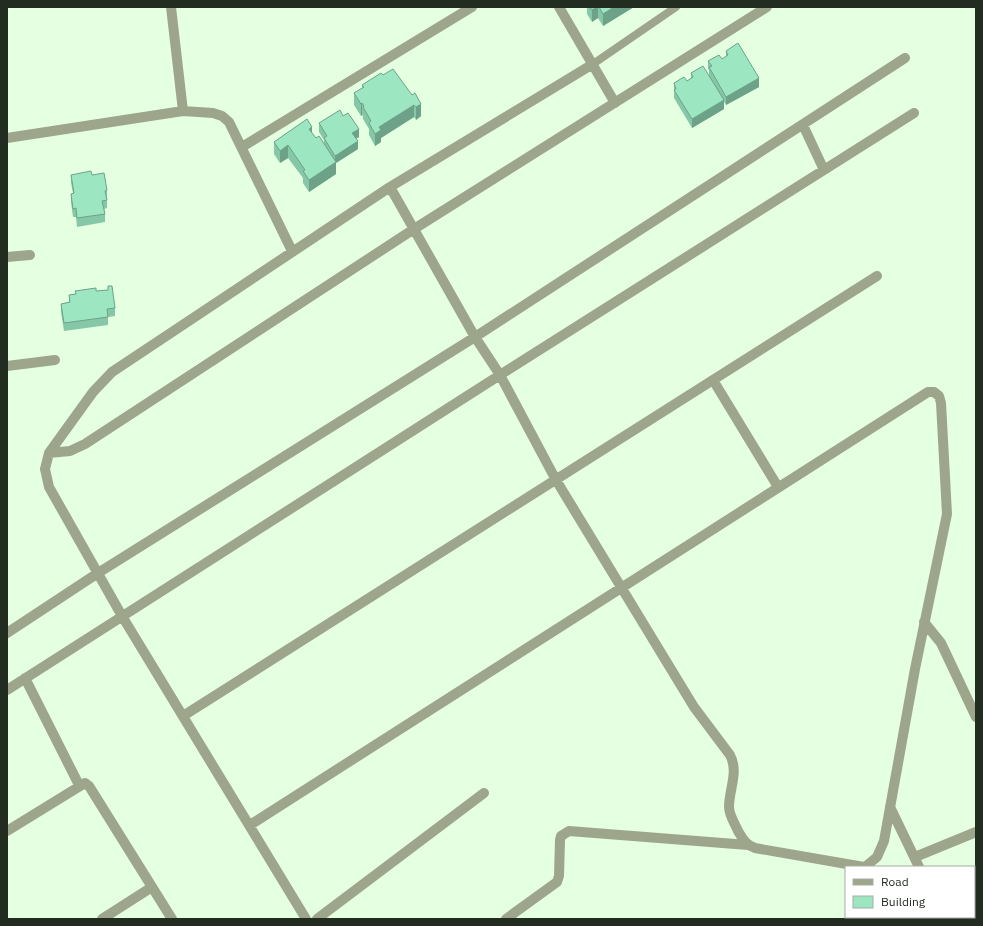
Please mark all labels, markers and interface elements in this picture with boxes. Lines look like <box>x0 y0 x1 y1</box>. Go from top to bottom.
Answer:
legend <box>845 866 975 918</box>
text: Road <box>881 874 909 889</box>
text: Building <box>881 894 926 909</box>

